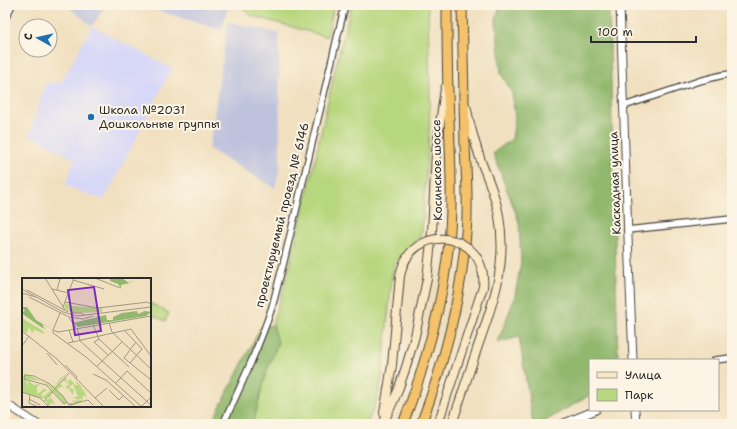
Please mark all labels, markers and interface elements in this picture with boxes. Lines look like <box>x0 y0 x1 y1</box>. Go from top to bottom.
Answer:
north arrow <box>18 18 58 58</box>
scale bar <box>591 18 696 44</box>
text: 100 m <box>597 24 633 40</box>
text: С <box>21 32 37 41</box>
place label: Школа №2031 Дошкольные группы <box>99 102 220 132</box>
marker: Школа №2031 Дошкольные группы <box>86 112 96 122</box>
street label: Косинское шоссе <box>428 119 446 221</box>
street label: проектируемый проезд № 6146 <box>251 121 313 309</box>
street label: Каскадная улица <box>605 130 625 235</box>
inset map <box>22 278 151 407</box>
legend <box>589 359 719 411</box>
text: Улица <box>625 367 662 383</box>
text: Парк <box>625 387 654 403</box>

